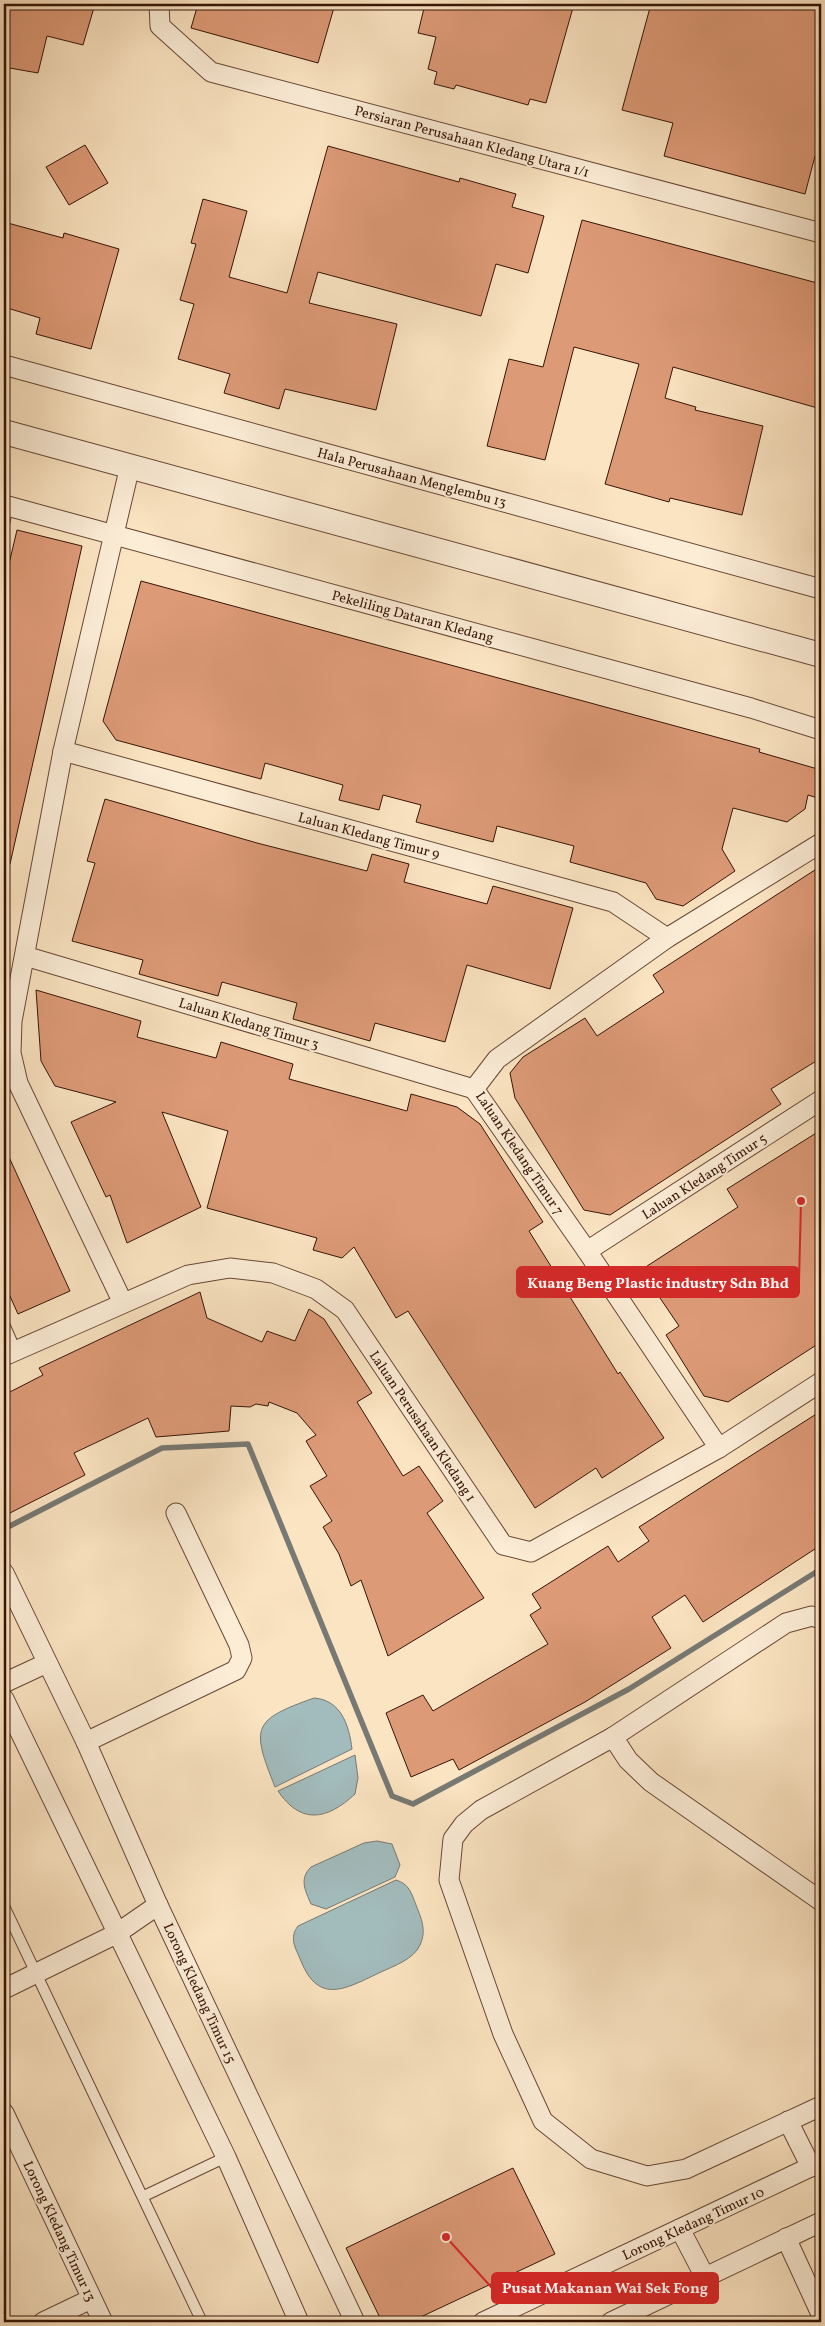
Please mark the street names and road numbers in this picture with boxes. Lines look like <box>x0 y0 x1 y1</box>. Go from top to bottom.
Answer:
street label: Persiaran Perusahaan Kledang Utara 1/1 <box>352 102 591 183</box>
street label: Hala Perusahaan Menglembu 13 <box>315 444 508 513</box>
street label: Pekeliling Dataran Kledang <box>329 587 496 648</box>
street label: Laluan Kledang Timur 9 <box>296 808 442 865</box>
street label: Laluan Kledang Timur 3 <box>176 994 321 1055</box>
street label: Laluan Kledang Timur 7 <box>470 1088 567 1220</box>
street label: Laluan Kledang Timur 5 <box>639 1130 771 1225</box>
street label: Laluan Perusahaan Kledang 1 <box>364 1347 480 1506</box>
street label: Lorong Kledang Timur 15 <box>158 1920 240 2067</box>
street label: Lorong Kledang Timur 13 <box>18 2158 100 2305</box>
street label: Lorong Kledang Timur 10 <box>620 2183 768 2266</box>

